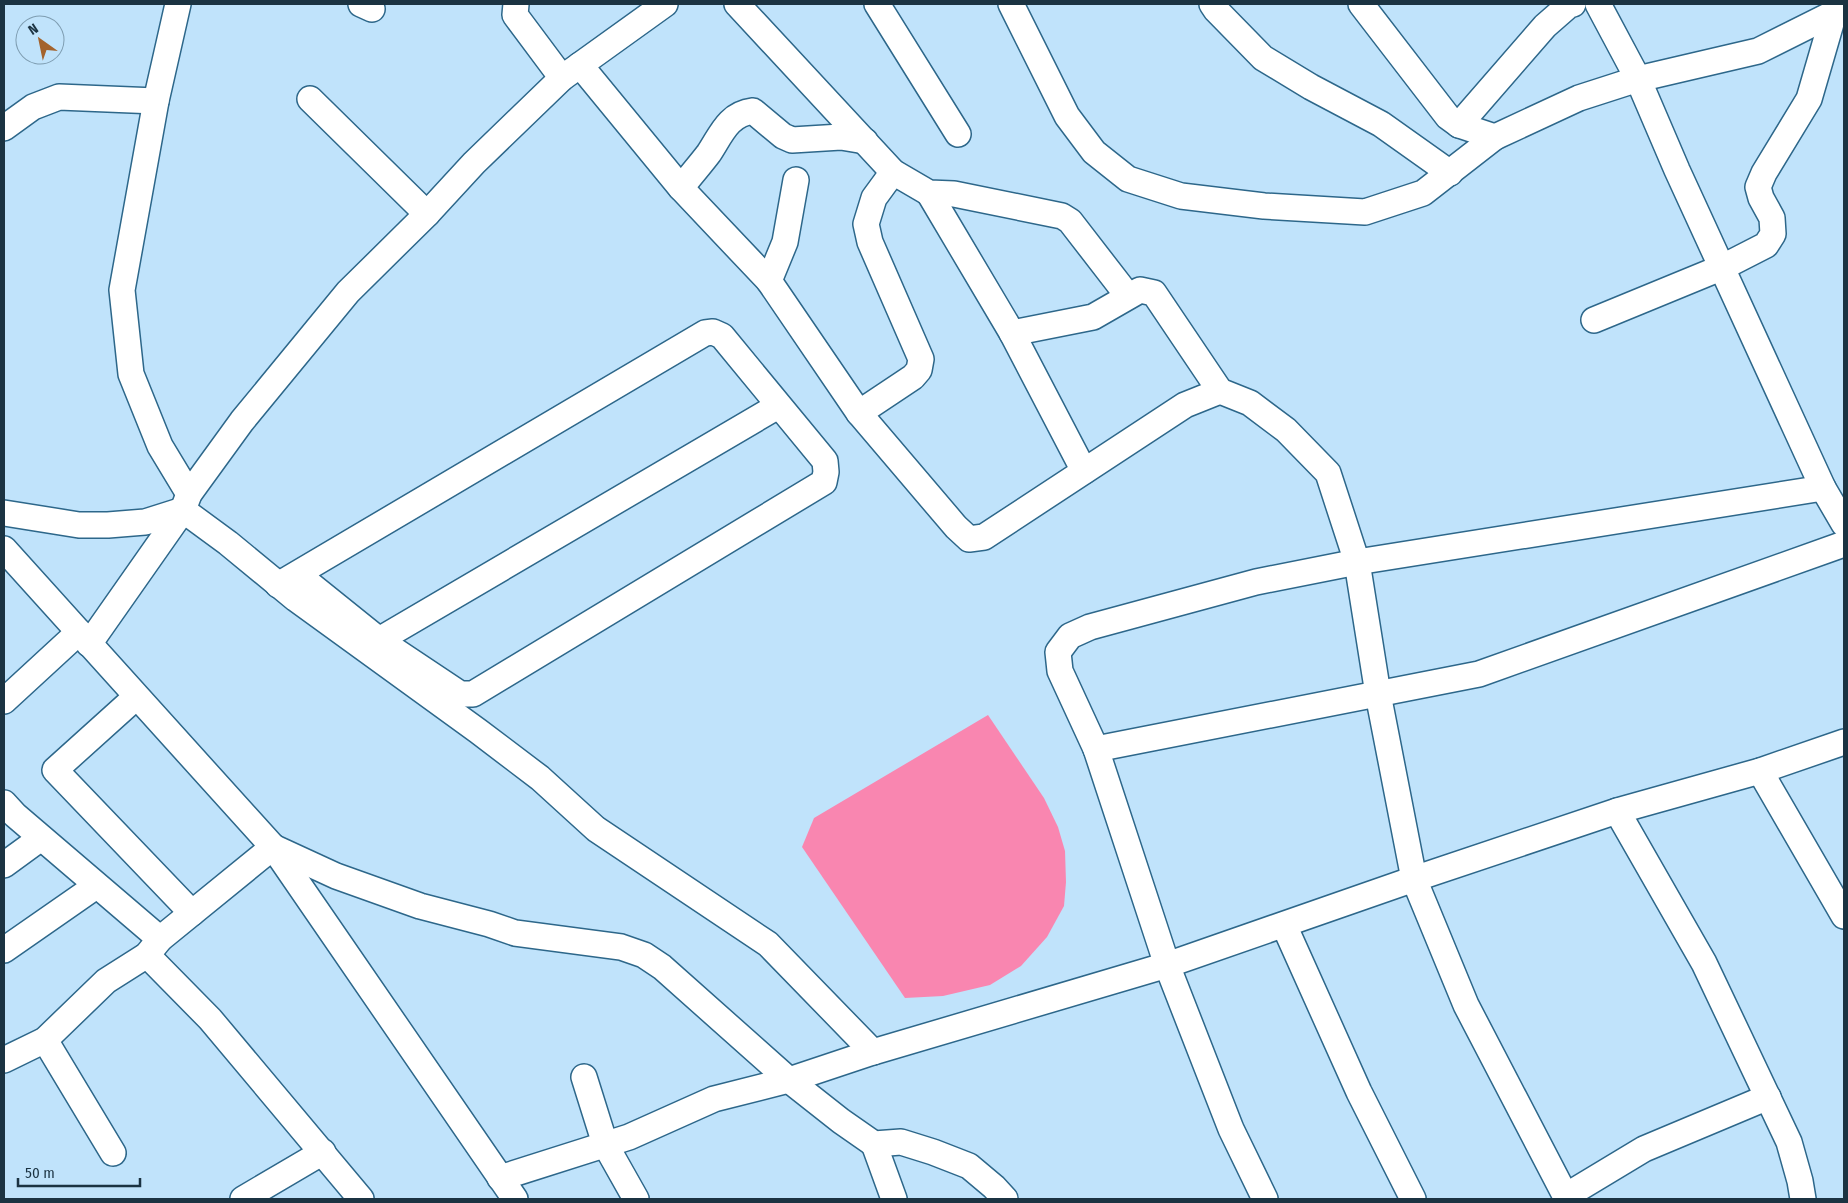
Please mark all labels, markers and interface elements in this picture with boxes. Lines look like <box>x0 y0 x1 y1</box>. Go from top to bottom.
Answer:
north arrow <box>15 15 65 65</box>
text: N <box>25 20 41 39</box>
scale bar <box>18 1156 140 1188</box>
text: 50 m <box>25 1164 55 1182</box>

